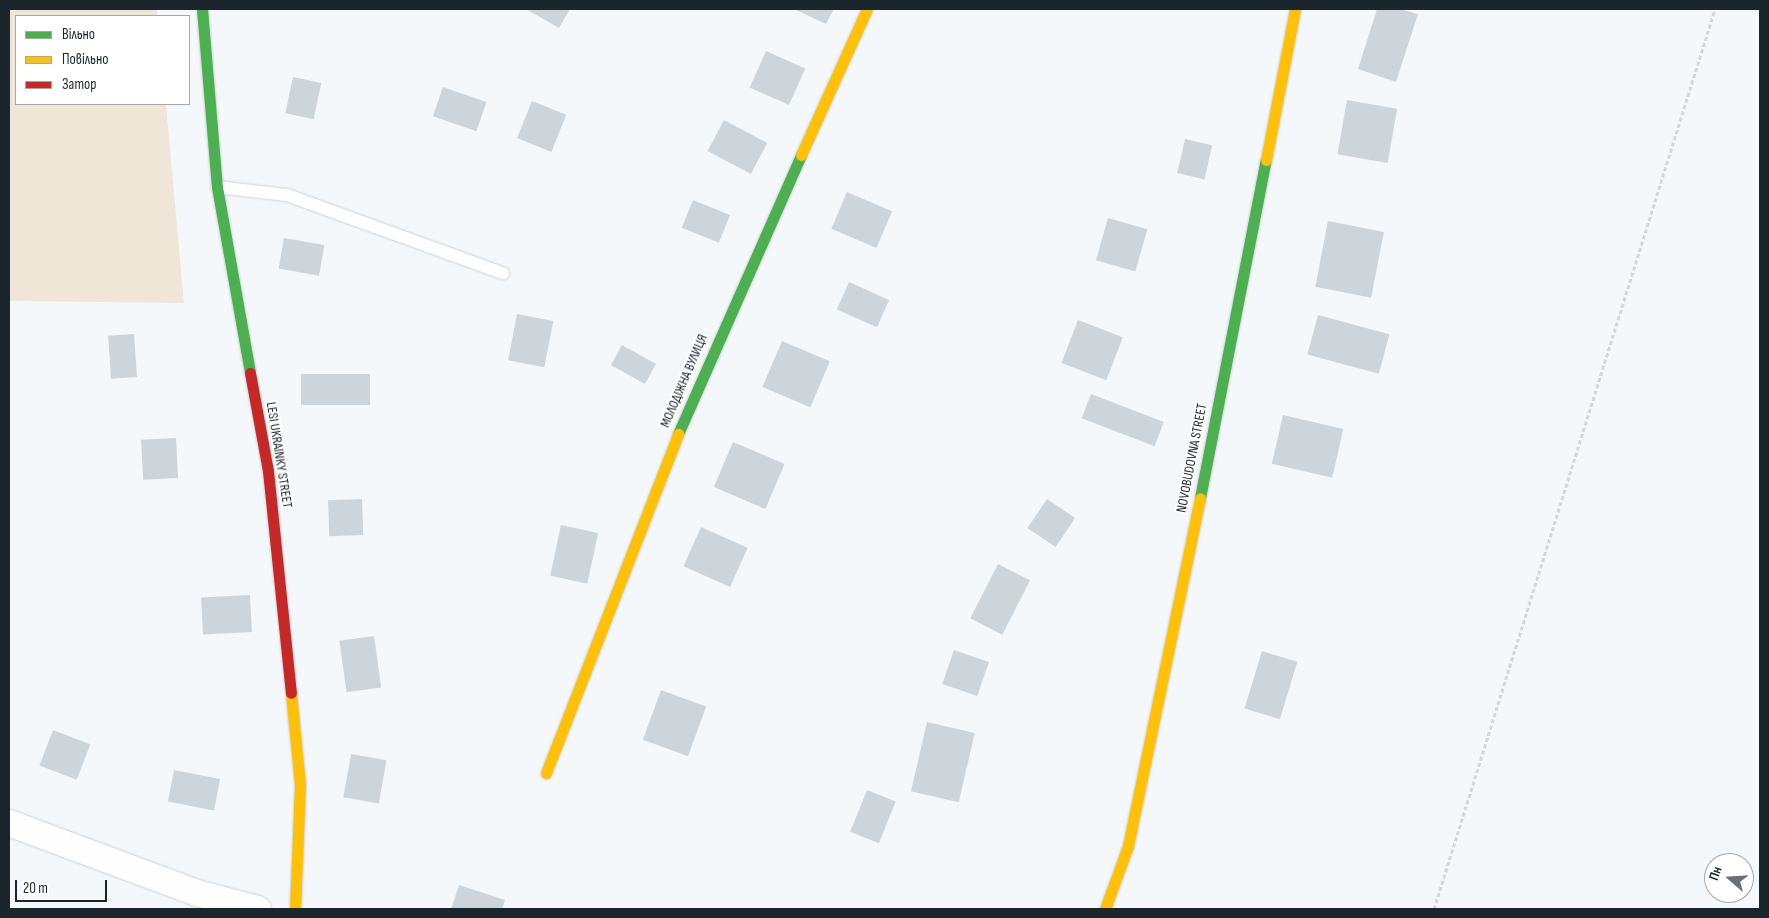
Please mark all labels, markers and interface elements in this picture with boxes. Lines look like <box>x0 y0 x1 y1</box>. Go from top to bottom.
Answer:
legend <box>15 15 190 105</box>
text: Вільно <box>62 25 95 44</box>
text: Повільно <box>62 50 108 69</box>
text: Затор <box>62 75 96 94</box>
street label: МОЛОДІЖНА ВУЛИЦЯ <box>657 332 711 430</box>
street label: LESI UKRAINKY STREET <box>262 401 296 509</box>
street label: NOVOBUDOVNA STREET <box>1173 402 1211 514</box>
north arrow <box>1704 853 1754 903</box>
text: Пн <box>1705 864 1726 882</box>
scale bar <box>18 870 110 902</box>
text: 20 m <box>23 879 48 898</box>

